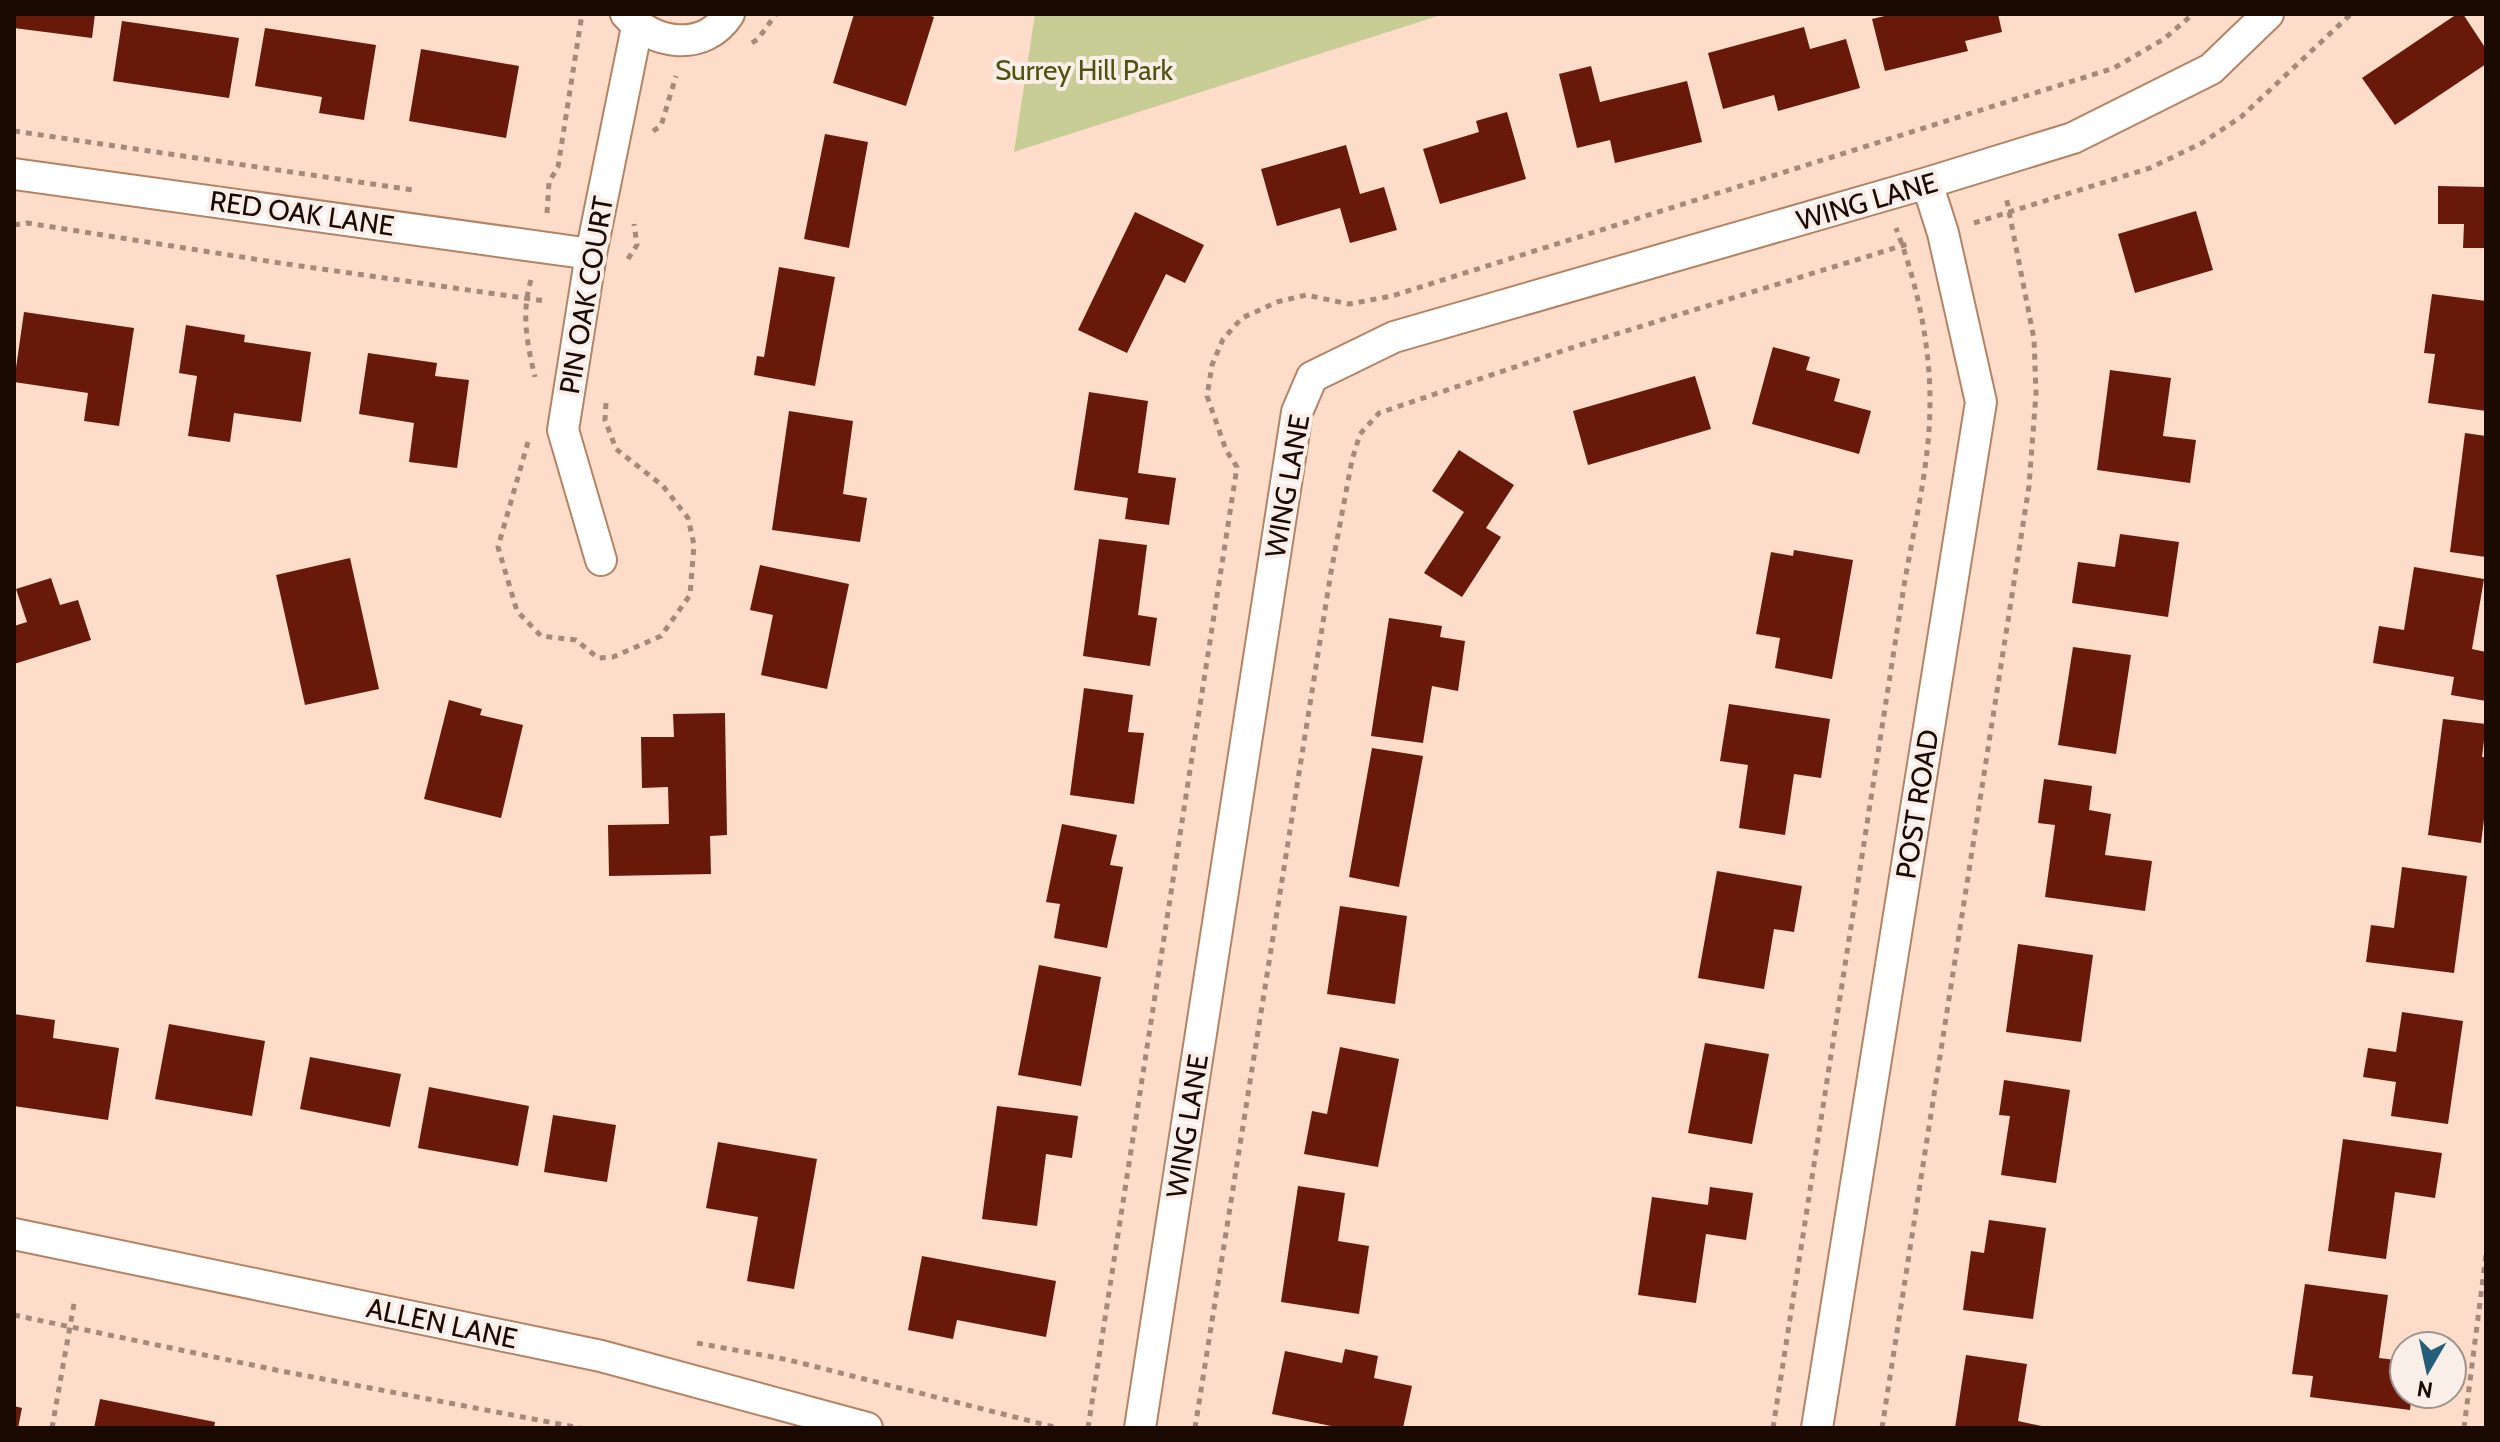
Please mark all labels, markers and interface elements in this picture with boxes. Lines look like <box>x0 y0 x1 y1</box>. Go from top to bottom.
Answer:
park label: Surrey Hill Park <box>995 53 1174 87</box>
street label: WING LANE <box>1793 165 1941 237</box>
street label: RED OAK LANE <box>207 183 397 243</box>
street label: PIN OAK COURT <box>552 194 620 396</box>
street label: WING LANE <box>1258 412 1316 560</box>
street label: POST ROAD <box>1888 727 1946 881</box>
street label: WING LANE <box>1159 1052 1215 1200</box>
street label: ALLEN LANE <box>363 1290 521 1356</box>
north arrow <box>2388 1330 2468 1410</box>
text: N <box>2415 1375 2435 1404</box>

